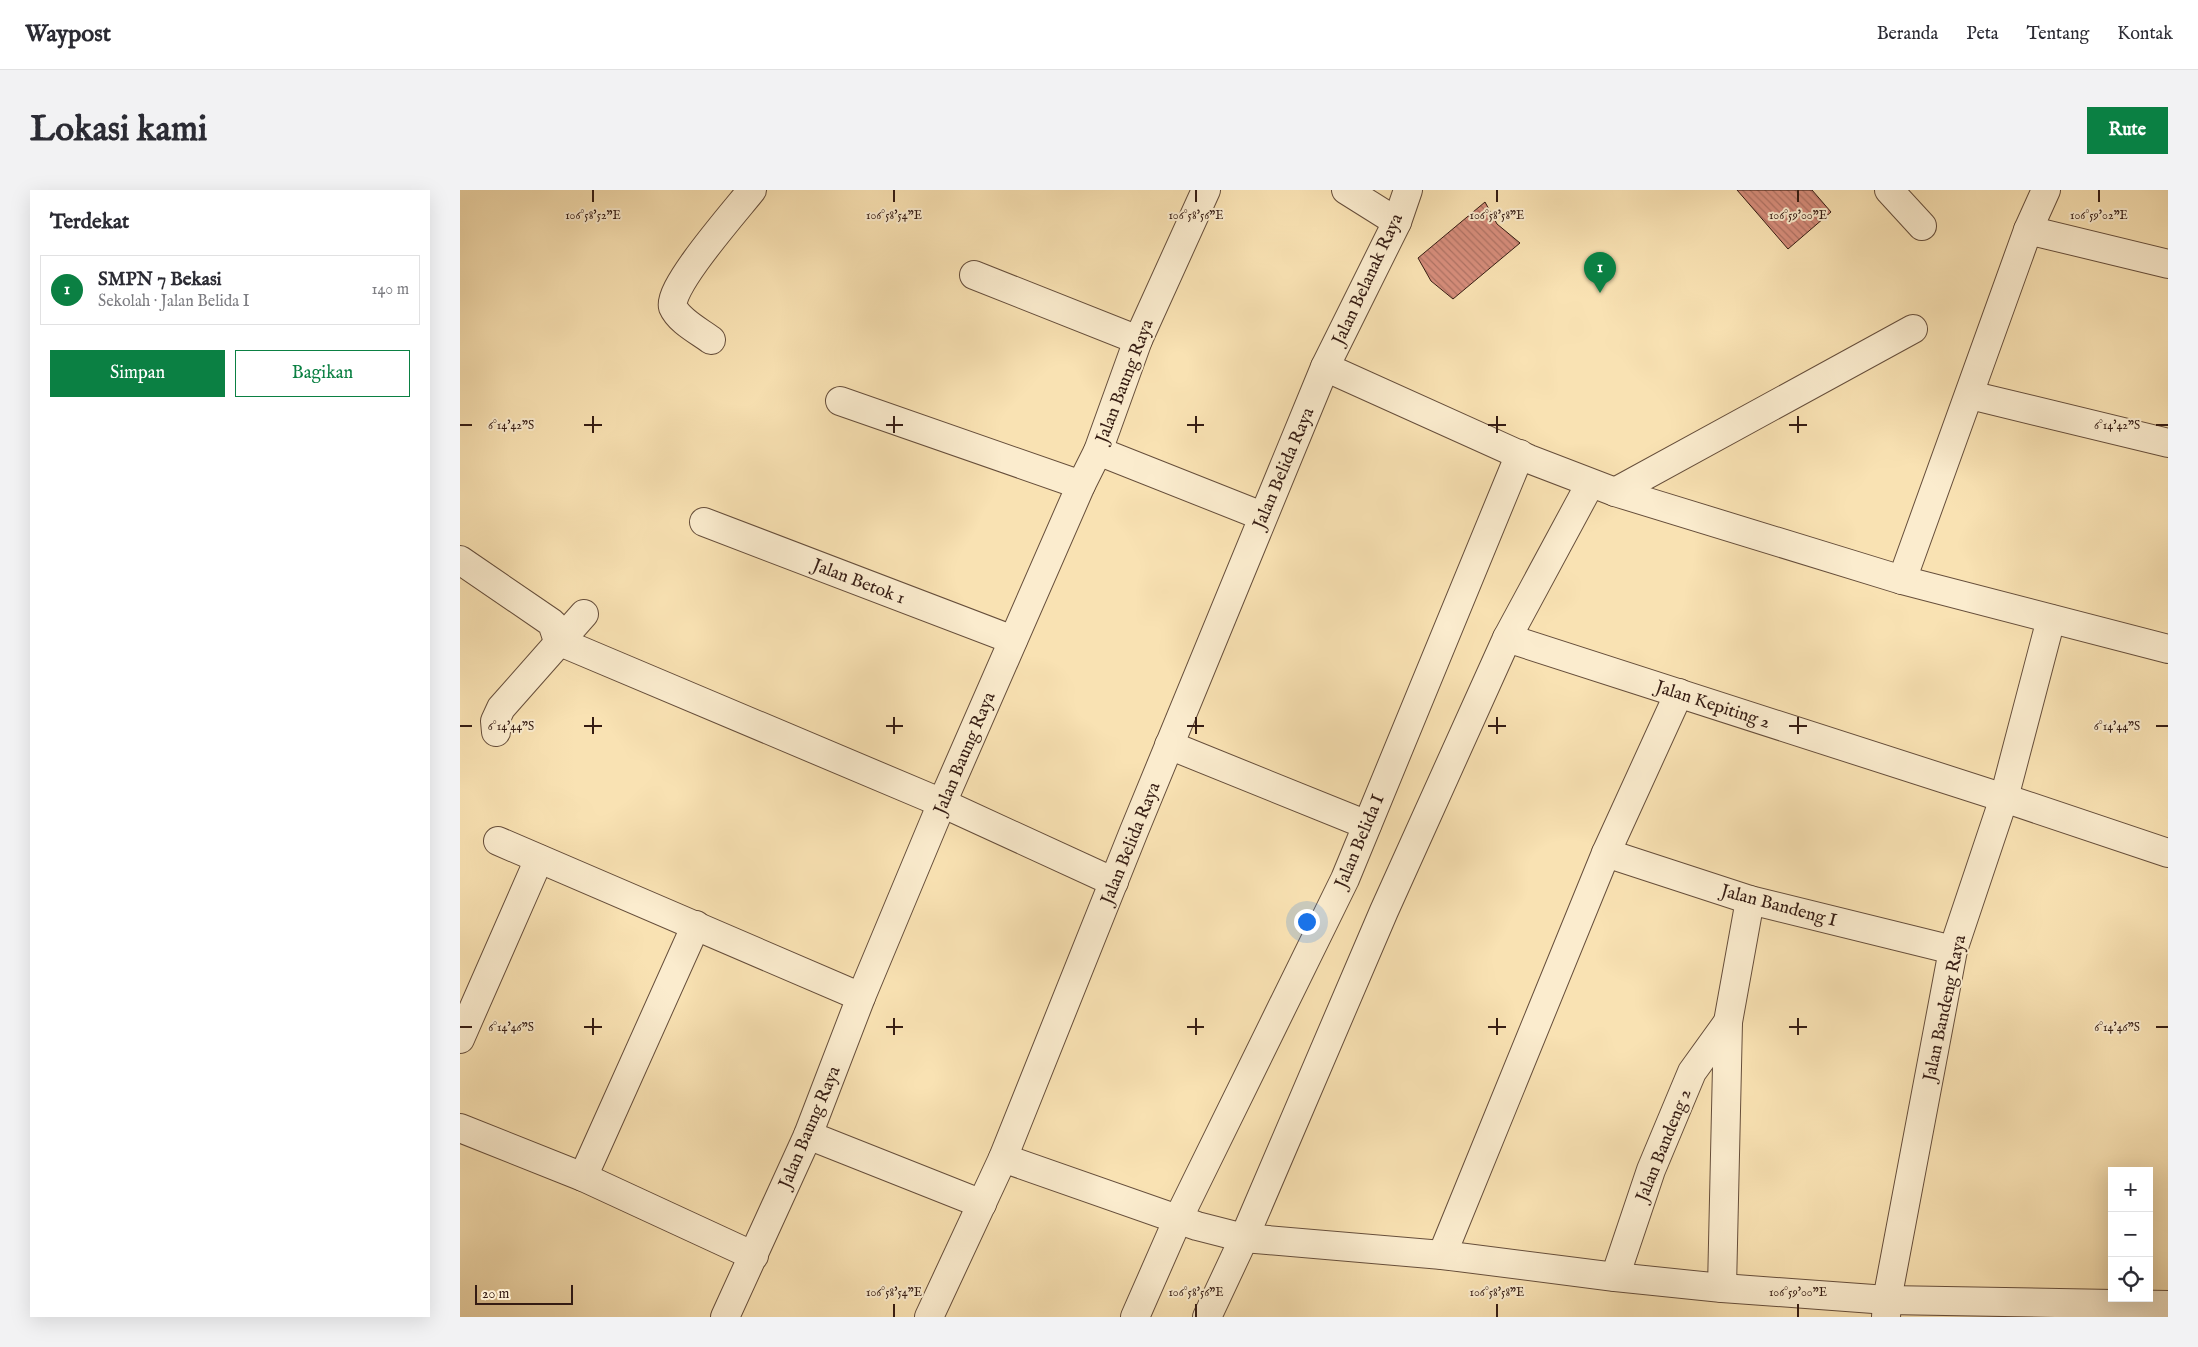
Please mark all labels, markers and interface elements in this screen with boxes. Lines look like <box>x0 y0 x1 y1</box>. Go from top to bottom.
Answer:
text: Waypost <box>25 19 111 50</box>
text: Beranda <box>1877 23 1938 46</box>
text: Peta <box>1966 23 1999 46</box>
text: Tentang <box>2027 23 2089 46</box>
text: Kontak <box>2117 23 2173 46</box>
button: Rute <box>2087 107 2168 154</box>
text: Lokasi kami <box>30 108 207 153</box>
text: 106°58'52"E <box>565 208 621 223</box>
text: 106°58'54"E <box>866 208 922 223</box>
text: 106°58'56"E <box>1168 208 1224 223</box>
text: 106°58'58"E <box>1470 208 1524 223</box>
text: 106°59'00"E <box>1769 208 1827 223</box>
text: 106°59'02"E <box>2070 208 2128 223</box>
text: Terdekat <box>50 209 129 236</box>
street label: Jalan Belanak Raya <box>1327 210 1409 351</box>
pin: 1 <box>1584 252 1616 293</box>
text: SMPN 7 Bekasi <box>98 268 222 292</box>
text: 1 <box>64 280 70 300</box>
text: 140 m <box>371 280 409 300</box>
text: Sekolah · Jalan Belida I <box>98 292 250 312</box>
street label: Jalan Baung Raya <box>1090 316 1160 449</box>
button: Simpan <box>50 350 225 397</box>
button: Bagikan <box>235 350 410 397</box>
street label: Jalan Belida Raya <box>1248 404 1320 535</box>
text: 6°14'42"S <box>488 418 534 433</box>
text: 6°14'42"S <box>2094 418 2140 433</box>
street label: Jalan Betok 1 <box>807 554 908 611</box>
street label: Jalan Kepiting 2 <box>1650 675 1773 735</box>
street label: Jalan Baung Raya <box>928 689 1002 820</box>
text: 6°14'44"S <box>488 719 534 734</box>
text: 6°14'44"S <box>2094 719 2140 734</box>
street label: Jalan Belida Raya <box>1096 779 1166 910</box>
street label: Jalan Belida I <box>1330 791 1391 894</box>
street label: Jalan Bandeng I <box>1716 879 1839 933</box>
your location <box>1294 909 1320 935</box>
street label: Jalan Bandeng Raya <box>1918 933 1972 1086</box>
text: 6°14'46"S <box>488 1020 534 1035</box>
text: 6°14'46"S <box>2094 1020 2140 1035</box>
street label: Jalan Baung Raya <box>773 1063 847 1194</box>
street label: Jalan Bandeng 2 <box>1631 1086 1697 1207</box>
map controls <box>2108 1167 2153 1302</box>
button: + <box>2108 1167 2153 1212</box>
button: − <box>2108 1212 2153 1257</box>
button: locate <box>2108 1257 2153 1302</box>
scale bar <box>475 1282 572 1305</box>
text: 20 m <box>482 1285 509 1303</box>
text: 106°58'54"E <box>866 1285 922 1300</box>
text: 106°58'56"E <box>1168 1285 1224 1300</box>
text: 106°58'58"E <box>1470 1285 1524 1300</box>
text: 106°59'00"E <box>1769 1285 1827 1300</box>

